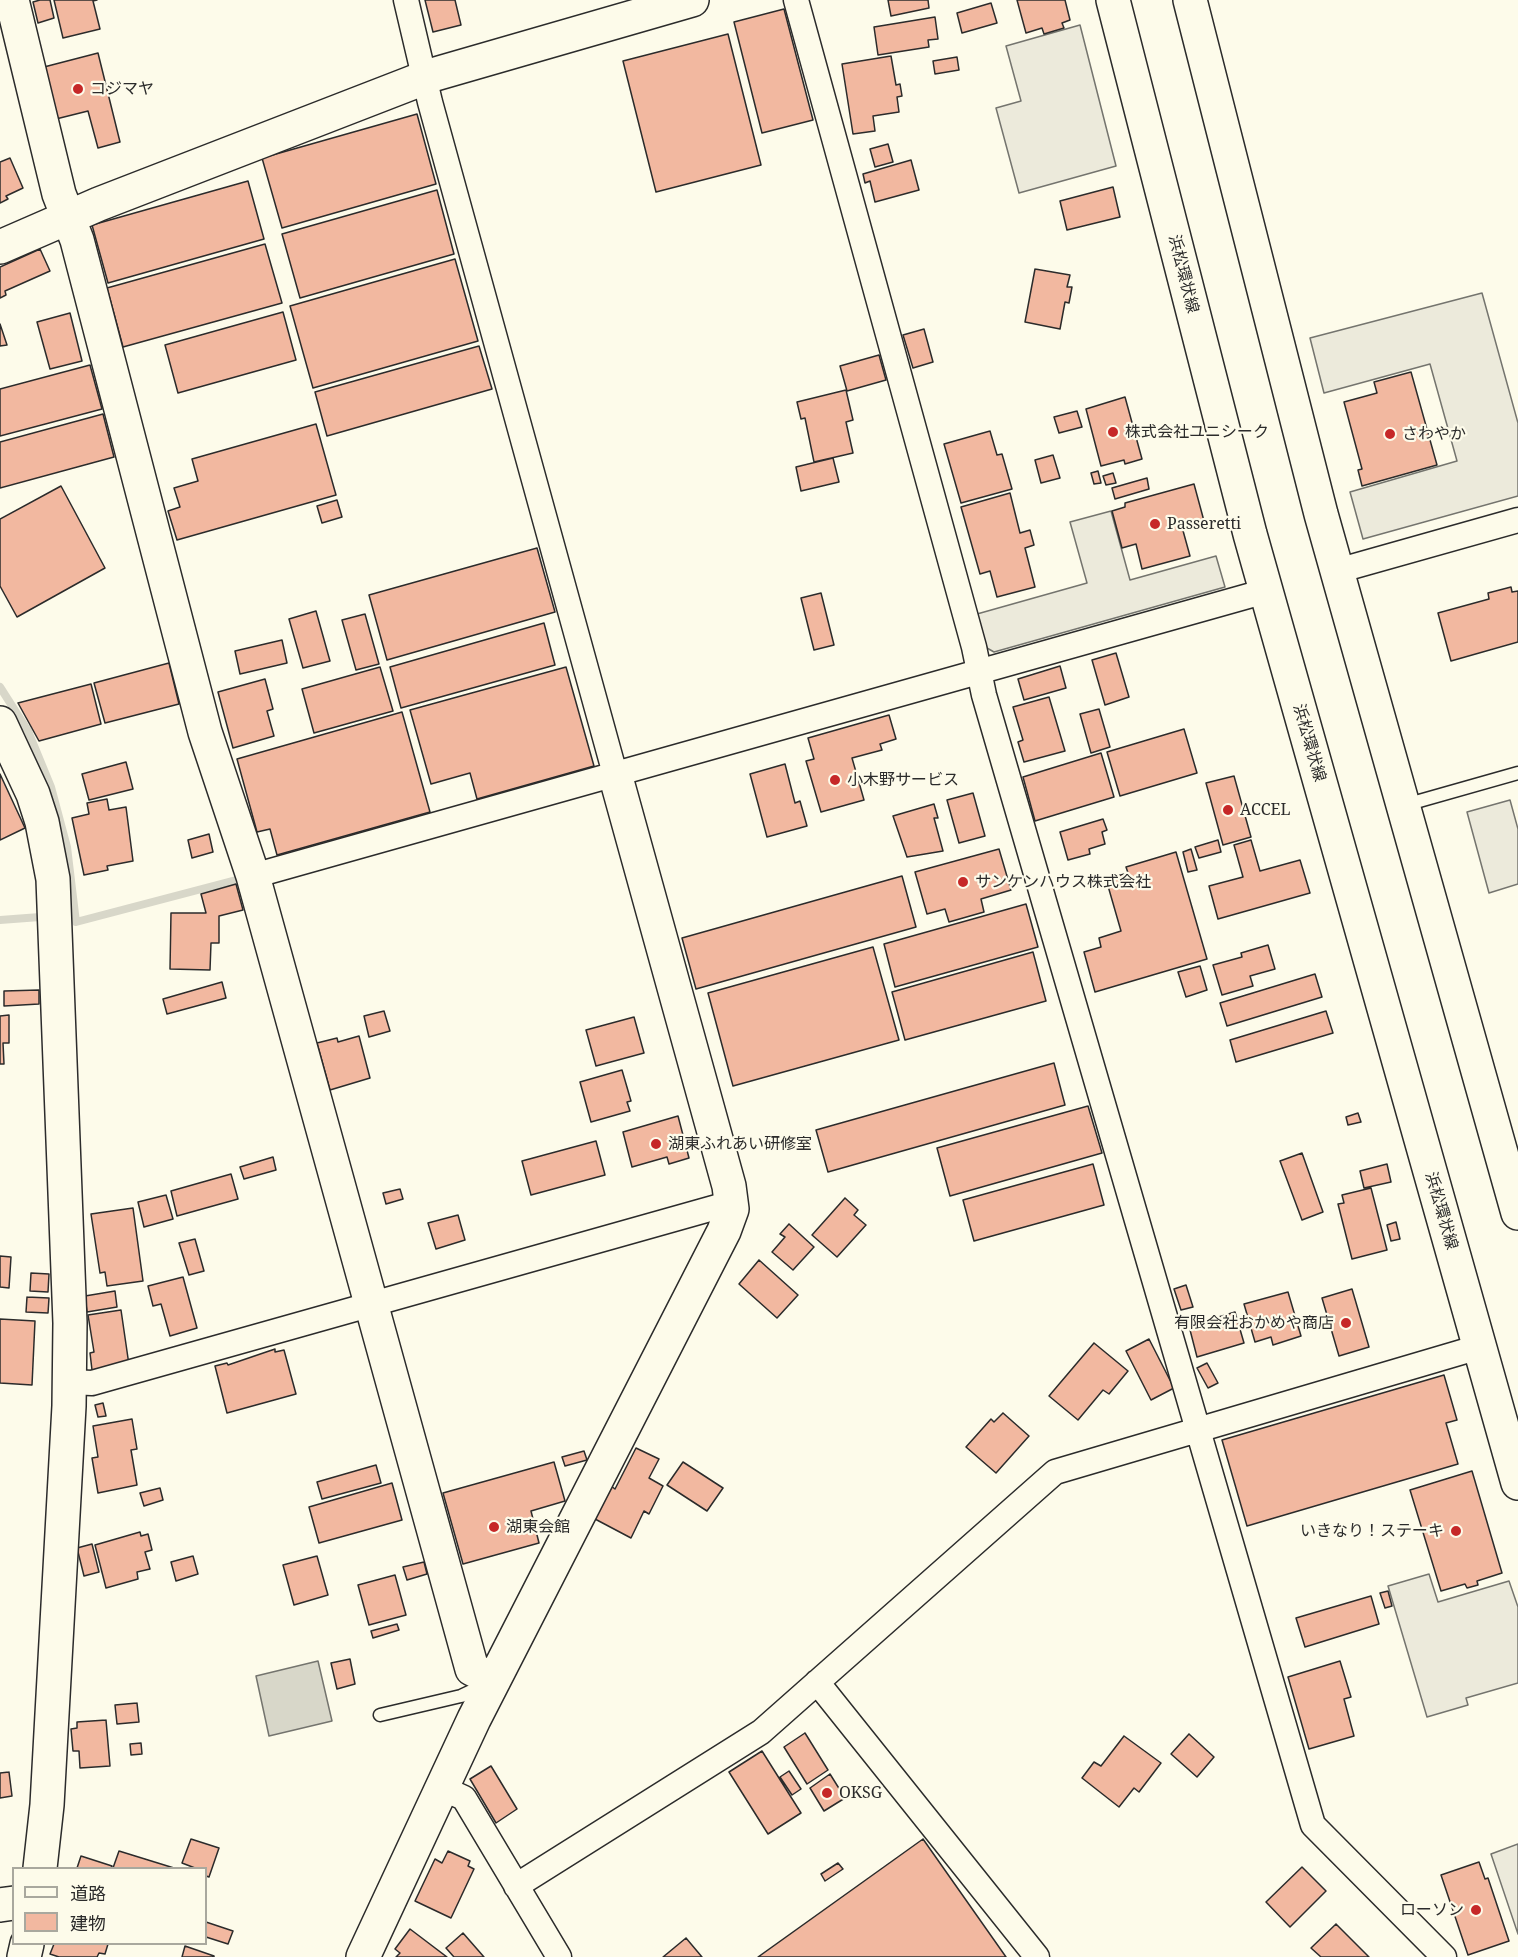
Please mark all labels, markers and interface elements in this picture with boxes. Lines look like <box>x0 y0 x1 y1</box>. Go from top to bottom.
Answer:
place label: コジマヤ <box>90 79 154 99</box>
marker: コジマヤ <box>71 82 85 96</box>
street label: 浜松環状線 <box>1164 233 1202 315</box>
place label: 株式会社ユニシーク <box>1125 422 1269 442</box>
place label: さわやか <box>1402 424 1466 444</box>
marker: 株式会社ユニシーク <box>1106 425 1120 439</box>
marker: さわやか <box>1383 427 1397 441</box>
place label: Passeretti <box>1167 514 1241 534</box>
marker: Passeretti <box>1148 517 1162 531</box>
street label: 浜松環状線 <box>1289 702 1329 784</box>
place label: 小木野サービス <box>847 770 959 790</box>
marker: 小木野サービス <box>828 773 842 787</box>
place label: ACCEL <box>1240 800 1291 820</box>
marker: ACCEL <box>1221 803 1235 817</box>
place label: サンケンハウス株式会社 <box>975 872 1151 892</box>
marker: サンケンハウス株式会社 <box>956 875 970 889</box>
place label: 湖東ふれあい研修室 <box>668 1134 812 1154</box>
marker: 湖東ふれあい研修室 <box>649 1137 663 1151</box>
street label: 浜松環状線 <box>1421 1170 1461 1252</box>
place label: 有限会社おかめや商店 <box>1174 1313 1334 1333</box>
marker: 有限会社おかめや商店 <box>1339 1316 1353 1330</box>
place label: 湖東会館 <box>506 1517 570 1537</box>
marker: 湖東会館 <box>487 1520 501 1534</box>
place label: いきなり！ステーキ <box>1300 1521 1444 1541</box>
marker: いきなり！ステーキ <box>1449 1524 1463 1538</box>
place label: OKSG <box>839 1783 882 1803</box>
marker: OKSG <box>820 1786 834 1800</box>
legend <box>12 1867 207 1945</box>
text: 道路 <box>70 1881 106 1905</box>
place label: ローソン <box>1400 1900 1464 1920</box>
marker: ローソン <box>1469 1903 1483 1917</box>
text: 建物 <box>70 1911 106 1935</box>

